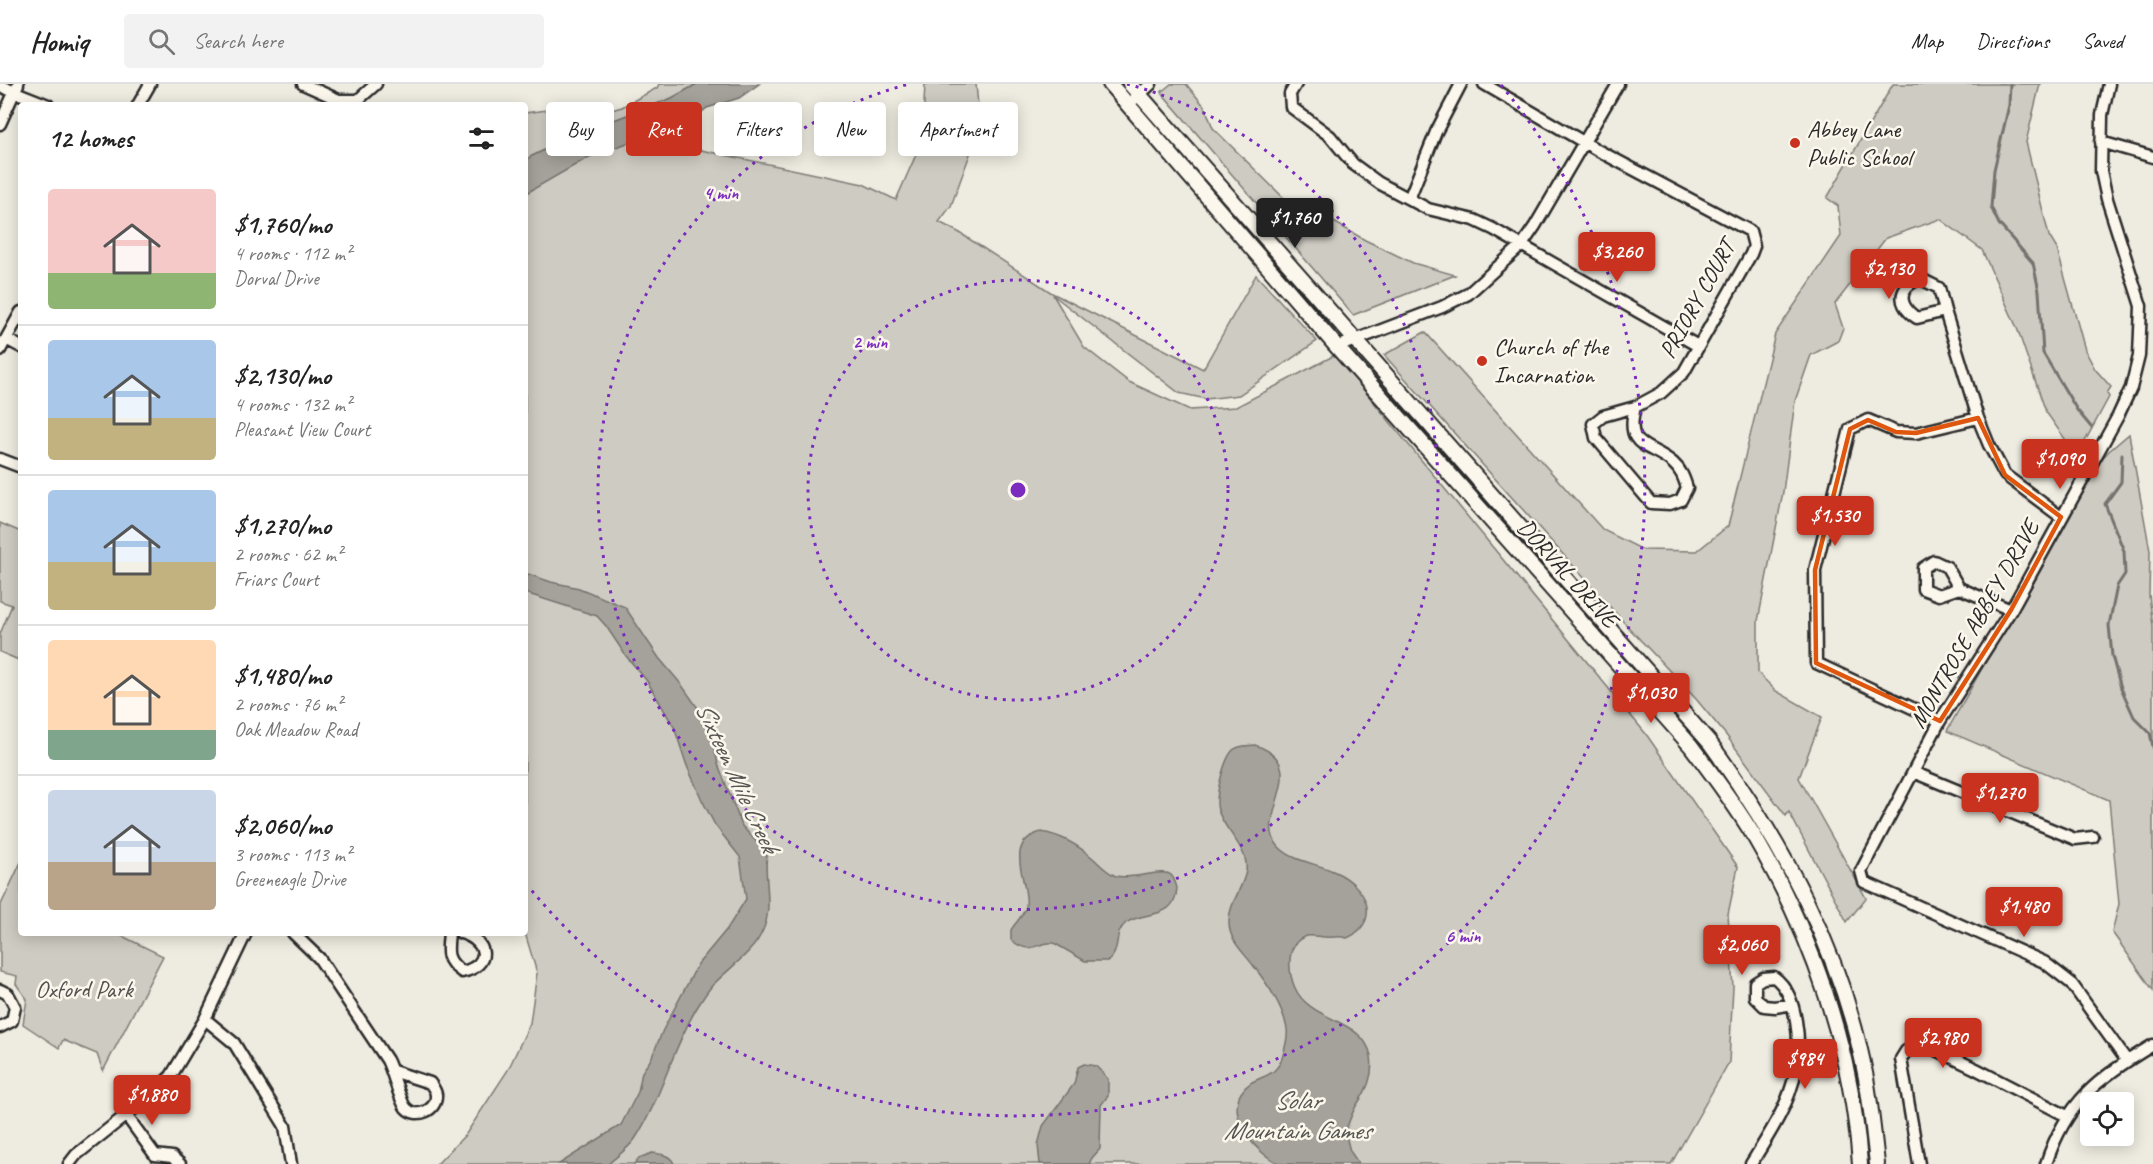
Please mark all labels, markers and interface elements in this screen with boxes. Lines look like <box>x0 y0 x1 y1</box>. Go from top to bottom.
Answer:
search box <box>124 14 544 68</box>
text: Homiq <box>30 24 88 59</box>
icon: search <box>145 25 178 58</box>
text: Search here <box>193 27 283 55</box>
text: Map <box>1911 28 1943 54</box>
text: Directions <box>1976 28 2049 54</box>
text: Saved <box>2082 28 2123 54</box>
chip: Buy <box>546 102 614 156</box>
chip: Rent <box>626 102 702 156</box>
chip: Filters <box>714 102 802 156</box>
chip: New <box>814 102 886 156</box>
chip: Apartment <box>898 102 1018 156</box>
place label: Abbey Lane Public School <box>1807 114 1915 172</box>
text: 12 homes <box>48 122 133 155</box>
icon: filters <box>465 122 498 155</box>
marker: Abbey Lane Public School <box>1788 136 1802 150</box>
text: 4 min <box>704 182 739 204</box>
pin: $1,760 <box>1246 198 1344 249</box>
text: $1,760 <box>1270 205 1320 230</box>
text: $1,760/mo <box>234 208 331 241</box>
icon: home <box>96 213 168 285</box>
street label: PRIORY COURT <box>1652 230 1744 363</box>
pin: $3,260 <box>1568 232 1666 283</box>
text: $3,260 <box>1592 239 1642 264</box>
text: 4 rooms · 112 m² <box>234 241 351 266</box>
pin: $2,130 <box>1840 249 1938 300</box>
text: $2,130 <box>1865 256 1913 281</box>
text: Dorval Drive <box>234 266 319 291</box>
text: 2 min <box>853 331 888 353</box>
place label: Church of the Incarnation <box>1494 332 1610 390</box>
marker: Church of the Incarnation <box>1475 354 1489 368</box>
text: $2,130/mo <box>234 359 331 392</box>
icon: home <box>96 364 168 436</box>
text: 4 rooms · 132 m² <box>234 392 351 417</box>
text: Pleasant View Court <box>234 417 370 442</box>
pin: $1,090 <box>2011 439 2109 490</box>
text: $1,090 <box>2036 446 2084 471</box>
centre of rings <box>1008 480 1028 500</box>
pin: $1,530 <box>1786 496 1884 547</box>
text: $1,530 <box>1811 503 1859 528</box>
text: $1,270/mo <box>234 509 331 542</box>
street label: DORVAL DRIVE <box>1511 512 1627 636</box>
street label: MONTROSE ABBEY DRIVE <box>1902 512 2047 733</box>
icon: home <box>96 514 168 586</box>
text: 2 rooms · 62 m² <box>234 542 342 567</box>
text: Friars Court <box>234 567 319 592</box>
text: $1,480/mo <box>234 659 331 692</box>
icon: home <box>96 664 168 736</box>
pin: $1,030 <box>1602 673 1700 724</box>
text: $1,030 <box>1627 680 1675 705</box>
text: 2 rooms · 76 m² <box>234 692 342 717</box>
water label: Sixteen Mile Creek <box>688 697 788 862</box>
text: Oak Meadow Road <box>234 717 358 742</box>
pin: $1,270 <box>1951 773 2049 824</box>
text: $1,270 <box>1976 780 2024 805</box>
text: $2,060/mo <box>234 809 332 842</box>
icon: home <box>96 814 168 886</box>
text: 3 rooms · 113 m² <box>234 842 351 867</box>
text: Greeneagle Drive <box>234 867 346 892</box>
pin: $1,480 <box>1975 887 2073 938</box>
text: $1,480 <box>2000 894 2048 919</box>
text: 6 min <box>1446 925 1481 947</box>
pin: $2,060 <box>1693 925 1791 976</box>
text: $2,060 <box>1717 932 1767 957</box>
park label: Oxford Park <box>35 974 135 1004</box>
pin: $2,980 <box>1894 1018 1992 1069</box>
text: $2,980 <box>1919 1025 1967 1050</box>
pin: $984 <box>1769 1039 1841 1090</box>
text: $984 <box>1787 1046 1823 1071</box>
pin: $1,880 <box>103 1075 201 1126</box>
text: $1,880 <box>128 1082 176 1107</box>
water label: Solar Mountain Games <box>1224 1084 1374 1147</box>
map controls <box>2080 1092 2134 1146</box>
button: locate <box>2080 1092 2134 1146</box>

